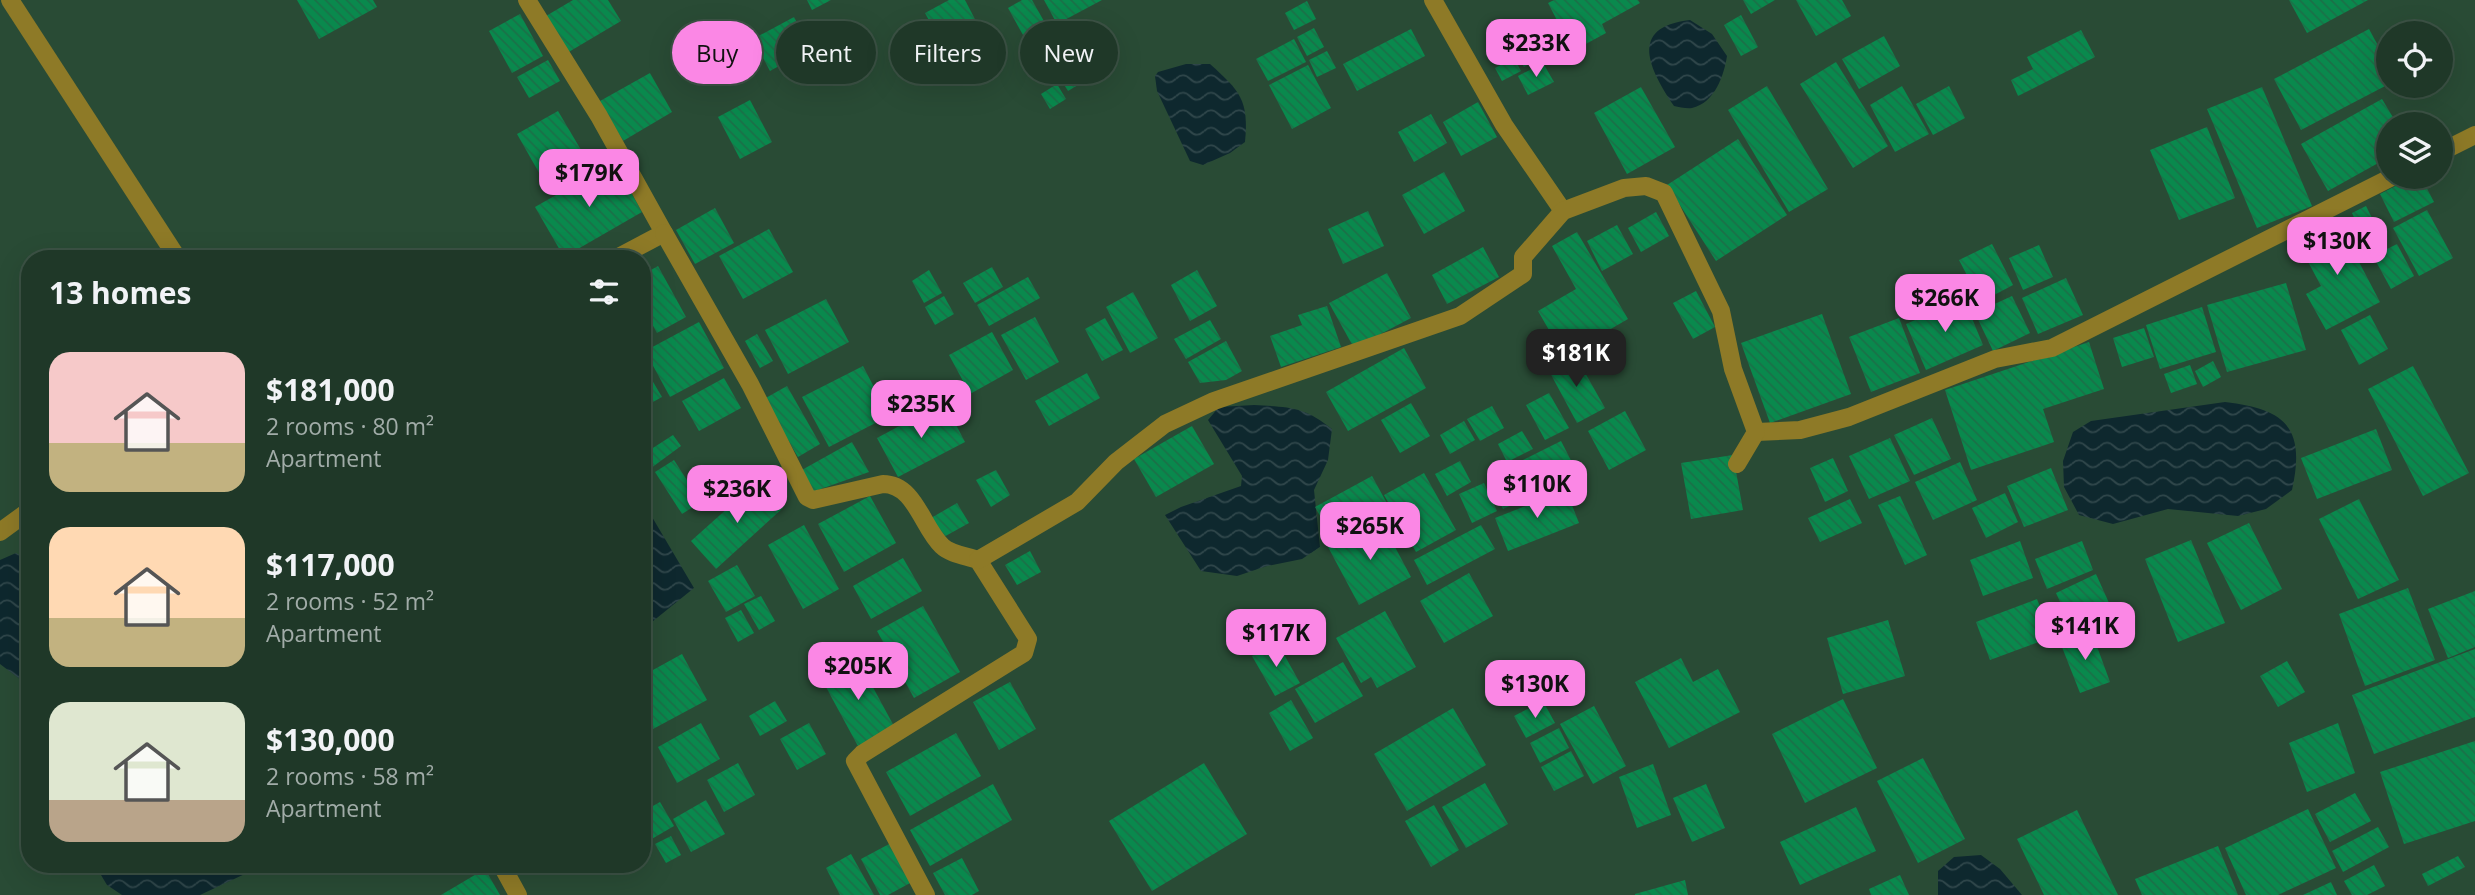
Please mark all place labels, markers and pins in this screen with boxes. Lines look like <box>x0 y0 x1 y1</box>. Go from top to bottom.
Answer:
pin: $233K <box>1487 20 1585 79</box>
pin: $179K <box>540 150 638 209</box>
pin: $130K <box>2288 218 2386 277</box>
pin: $266K <box>1896 274 1994 334</box>
pin: $181K <box>1527 330 1625 389</box>
pin: $235K <box>872 380 970 440</box>
pin: $110K <box>1488 461 1586 520</box>
pin: $236K <box>688 466 786 525</box>
pin: $265K <box>1321 503 1419 562</box>
pin: $141K <box>2036 602 2134 662</box>
pin: $117K <box>1227 610 1325 669</box>
pin: $205K <box>809 642 907 702</box>
pin: $130K <box>1486 660 1584 720</box>

